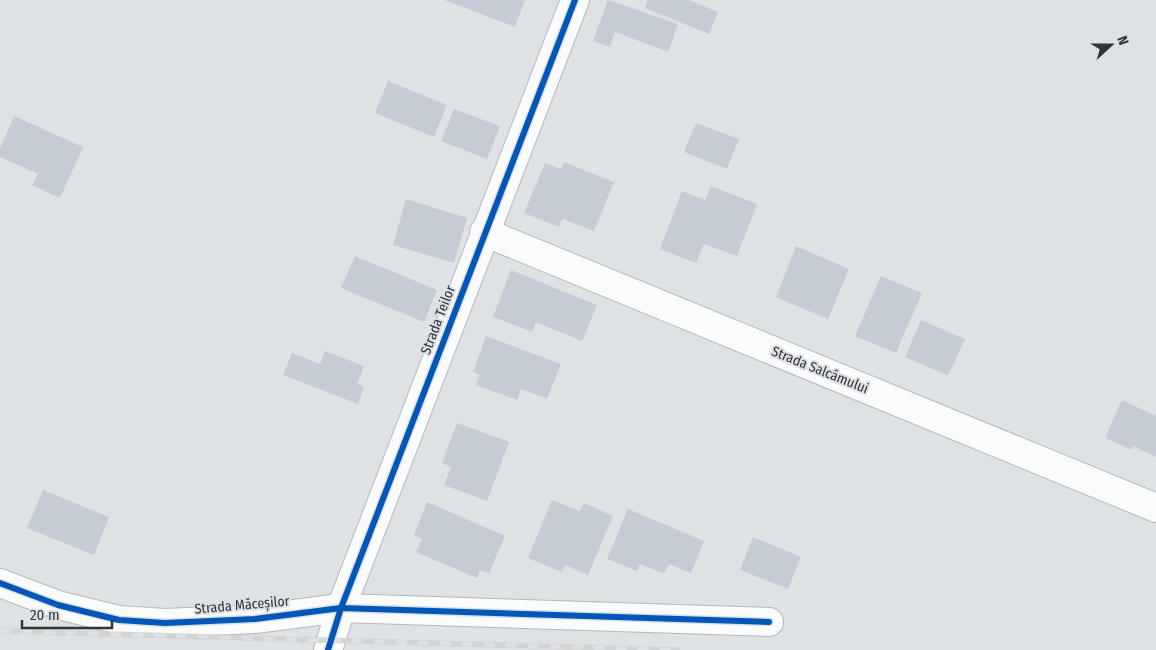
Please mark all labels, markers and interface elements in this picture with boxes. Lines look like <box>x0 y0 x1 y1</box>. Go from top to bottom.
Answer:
north arrow <box>1086 20 1136 70</box>
text: N <box>1113 34 1132 47</box>
street label: Strada Teilor <box>417 283 459 357</box>
street label: Strada Salcâmului <box>769 343 871 397</box>
street label: Strada Măceșilor <box>194 592 290 619</box>
scale bar <box>22 598 112 630</box>
text: 20 m <box>30 606 60 624</box>

